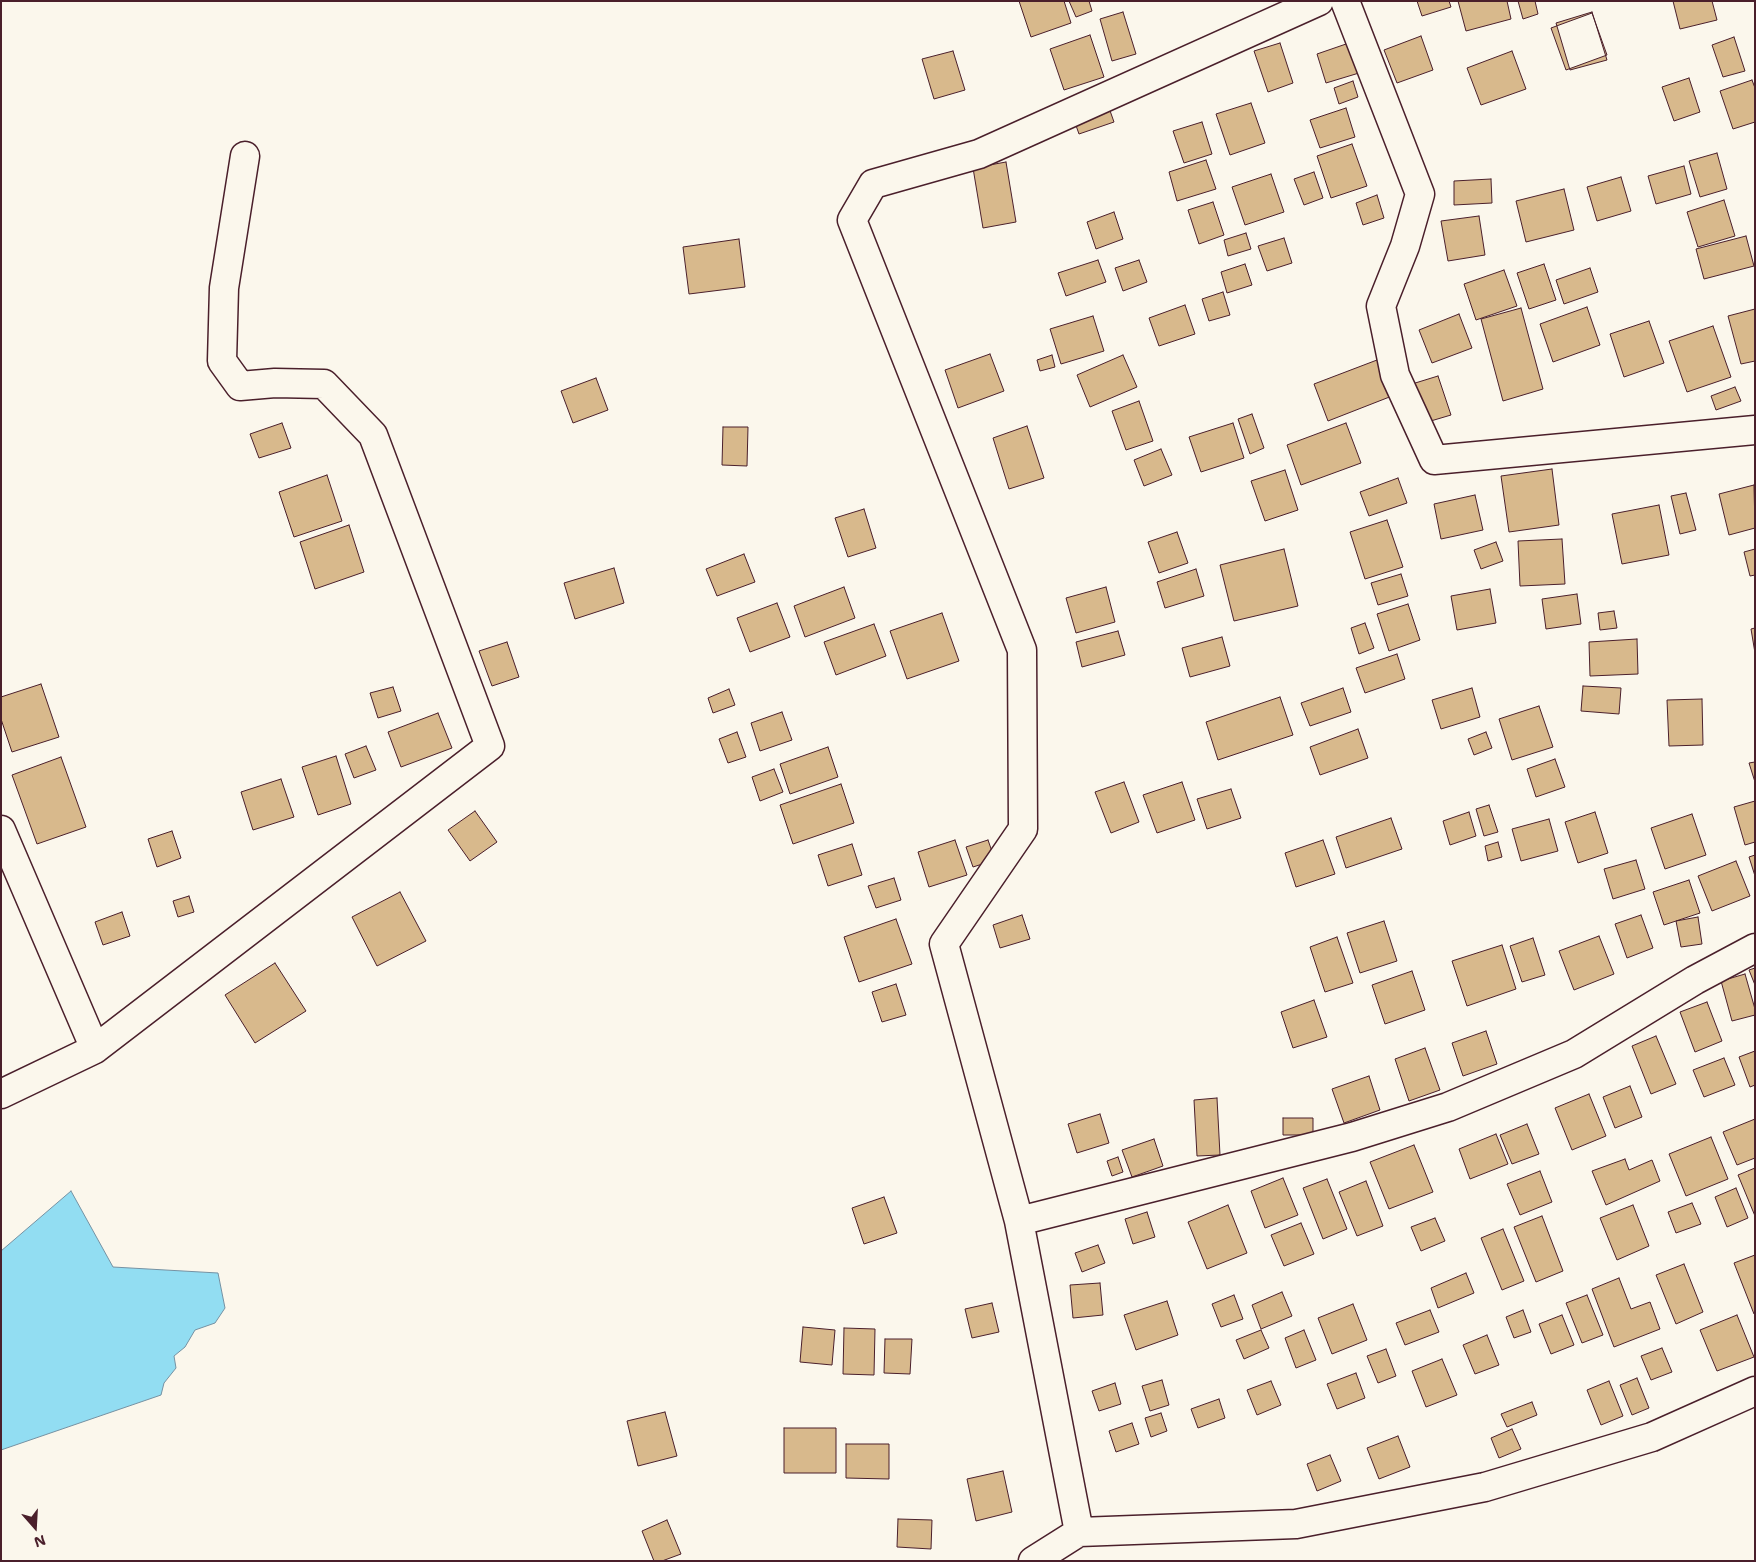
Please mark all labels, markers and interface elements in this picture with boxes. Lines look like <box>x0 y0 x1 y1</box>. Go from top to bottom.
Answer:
north arrow <box>10 1502 60 1552</box>
text: N <box>32 1531 48 1551</box>

